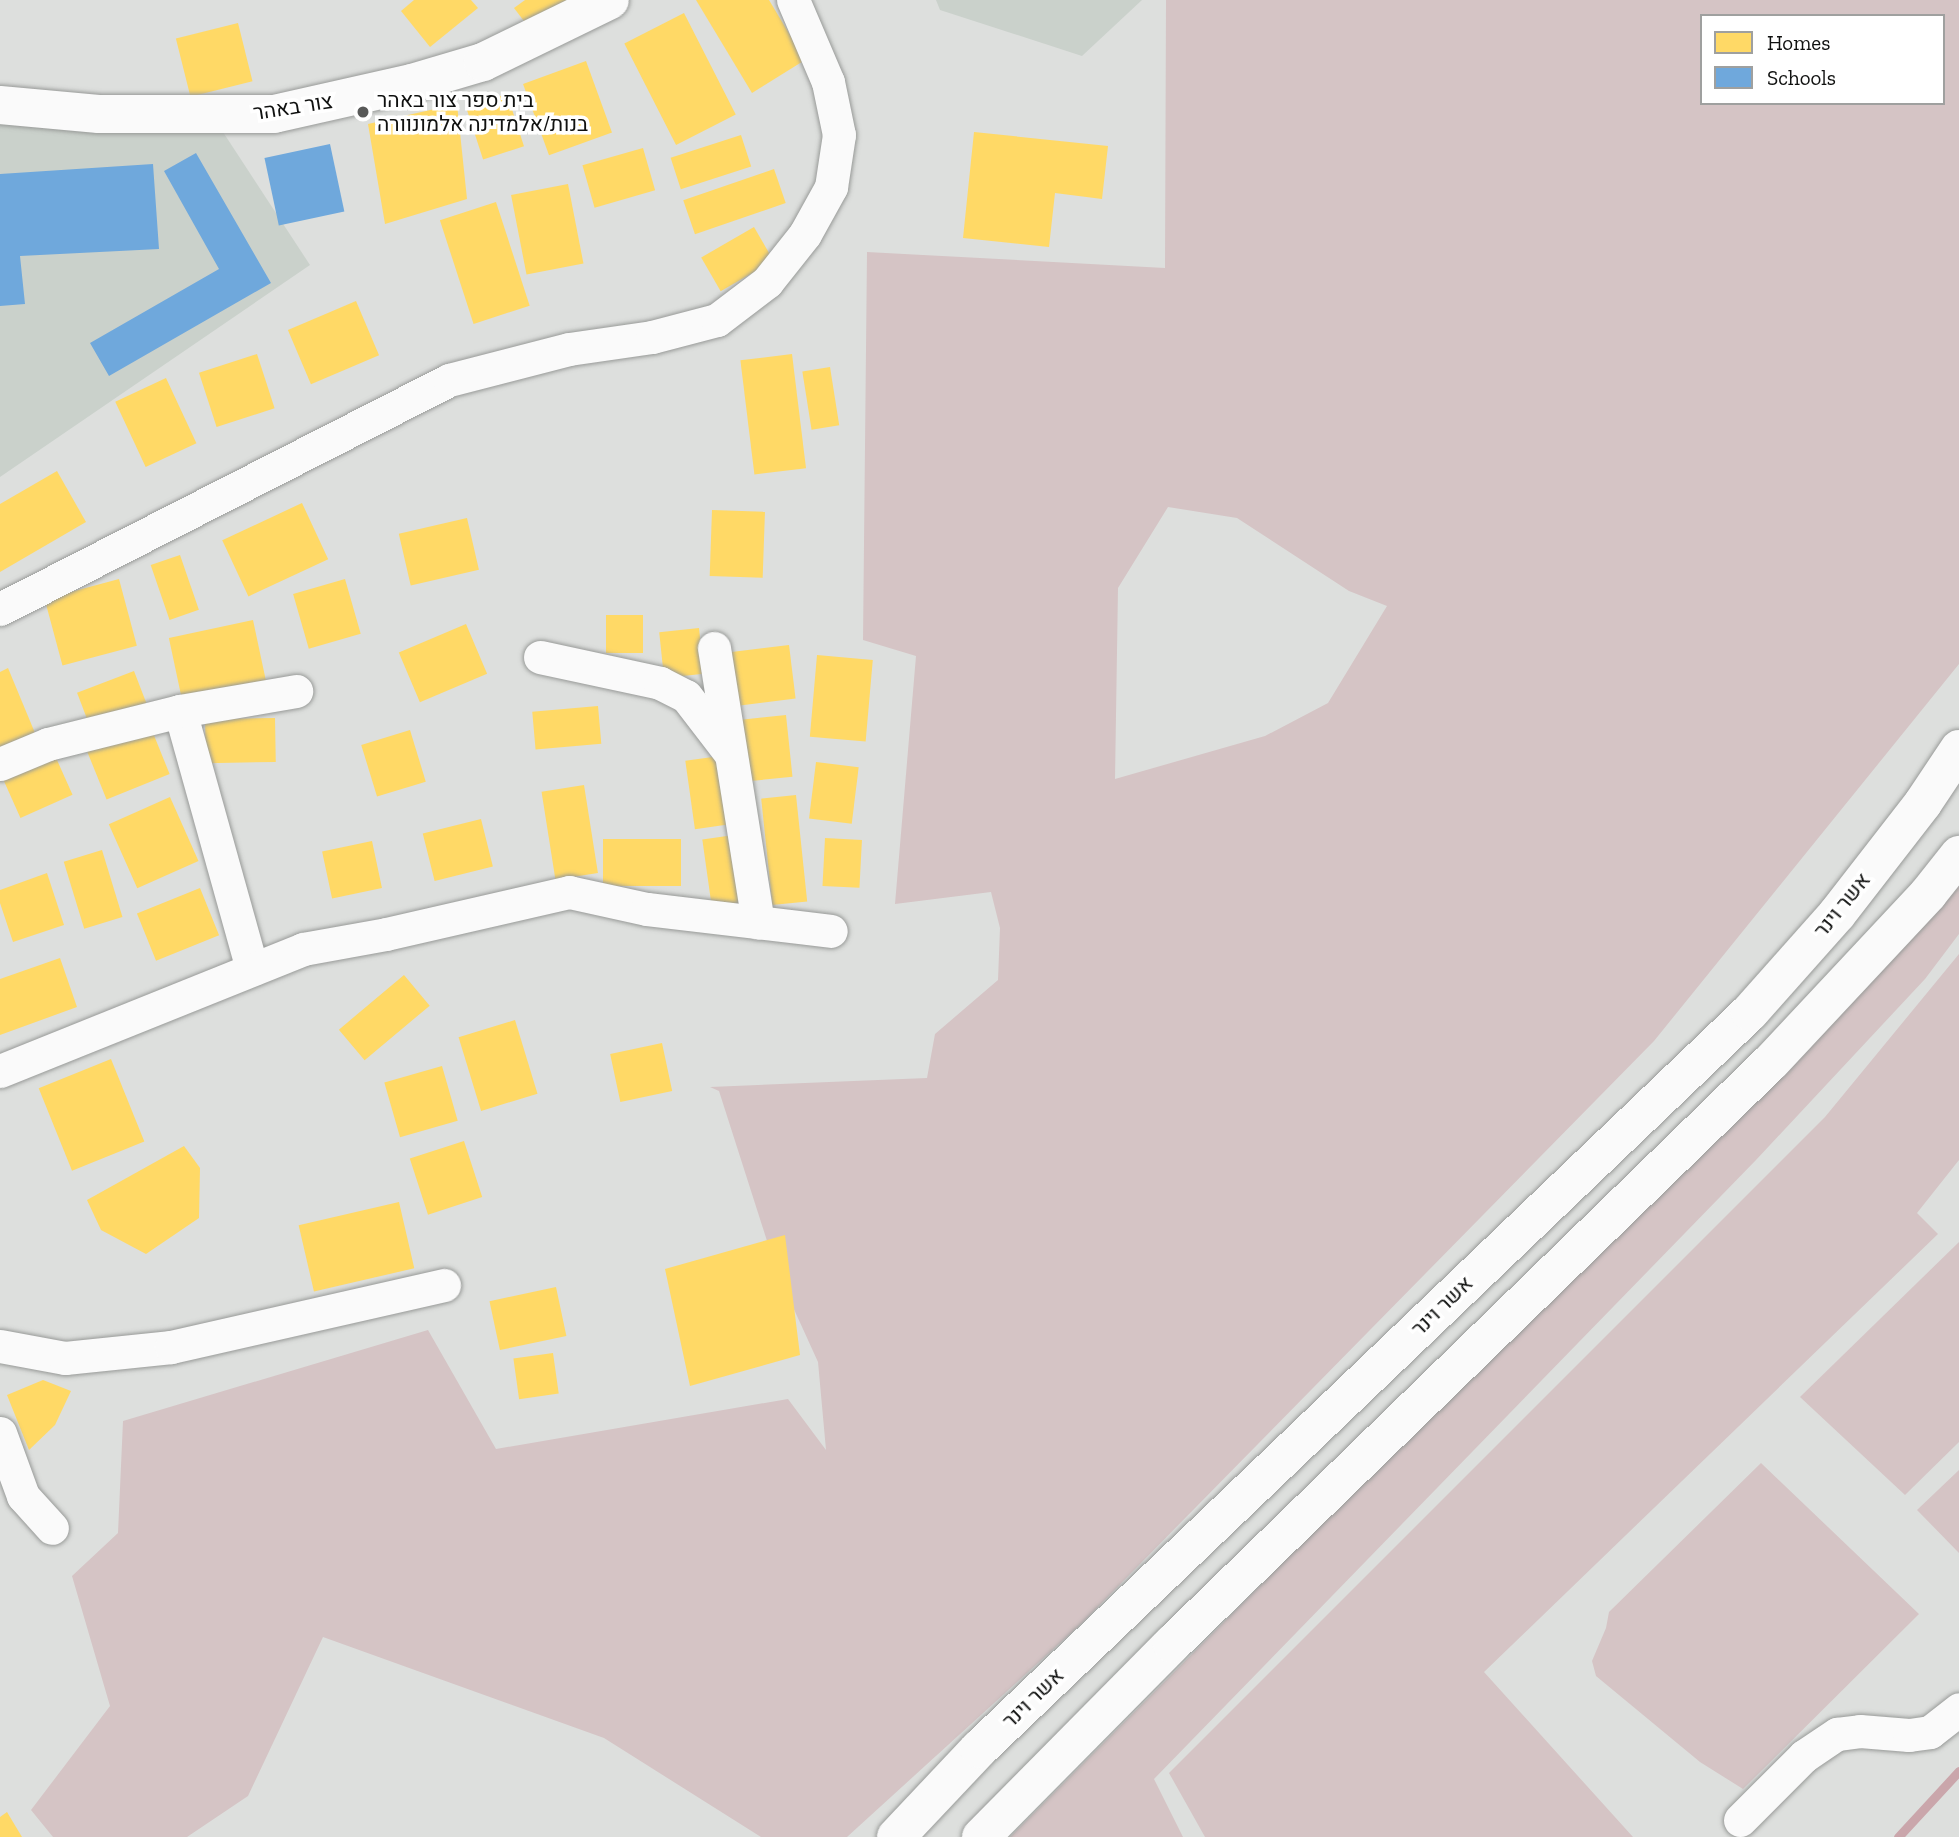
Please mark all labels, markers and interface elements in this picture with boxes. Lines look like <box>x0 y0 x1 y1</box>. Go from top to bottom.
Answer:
legend <box>1700 14 1945 105</box>
text: Homes <box>1767 30 1830 55</box>
text: Schools <box>1767 65 1836 90</box>
place label: בית ספר צור באהר בנות/אלמדינה אלמונוורה <box>377 87 588 137</box>
street label: צור באהר <box>252 88 334 126</box>
marker: בית ספר צור באהר בנות/אלמדינה אלמונוורה <box>355 104 371 120</box>
street label: אשר וינר <box>1808 868 1876 942</box>
street label: אשר וינר <box>1406 1271 1478 1341</box>
street label: אשר וינר <box>997 1663 1069 1733</box>

